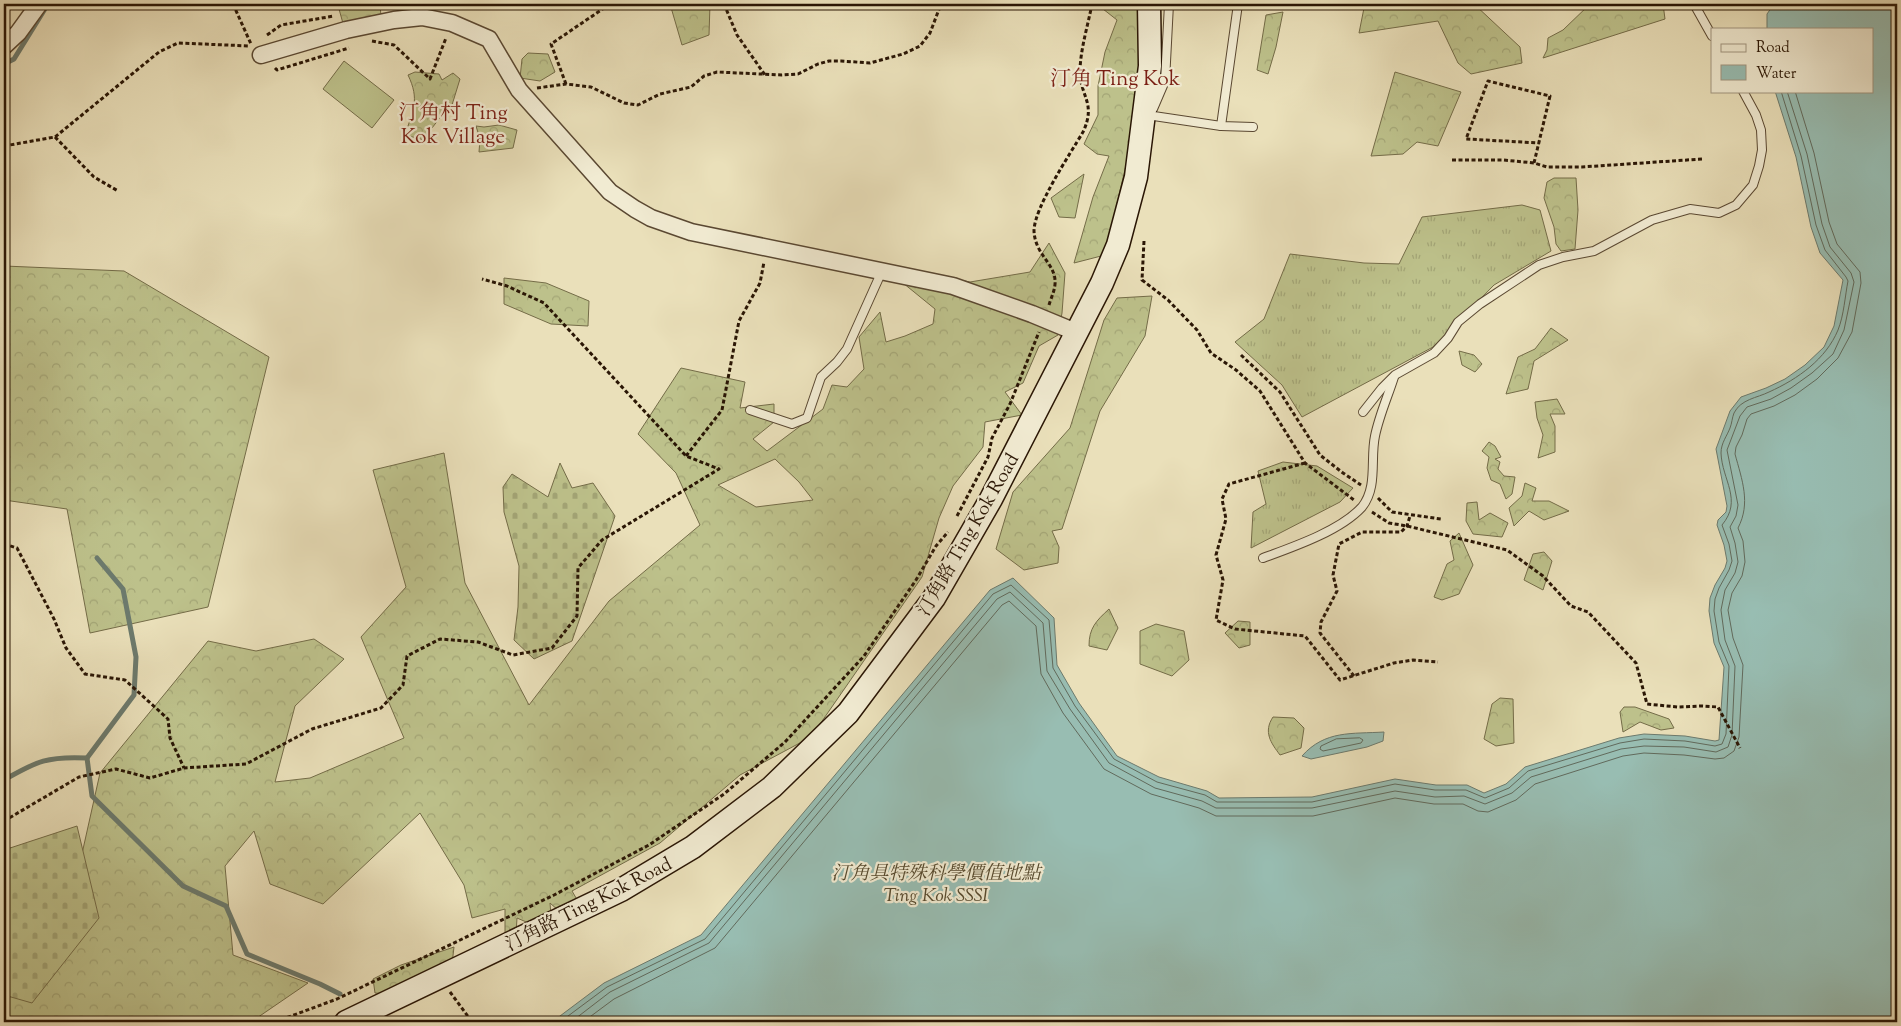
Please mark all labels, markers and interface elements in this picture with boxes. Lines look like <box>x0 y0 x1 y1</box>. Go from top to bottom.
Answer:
legend <box>1711 28 1874 92</box>
text: Road <box>1756 38 1790 59</box>
text: Water <box>1756 64 1797 85</box>
district label: 汀角 Ting Kok <box>1050 65 1181 95</box>
district label: 汀角村 Ting Kok Village <box>398 99 508 153</box>
street label: 汀角路 Ting Kok Road <box>912 449 1027 621</box>
street label: 汀角路 Ting Kok Road <box>501 851 677 959</box>
park label: 汀角具特殊科學價值地點 Ting Kok SSSI <box>831 861 1043 910</box>

